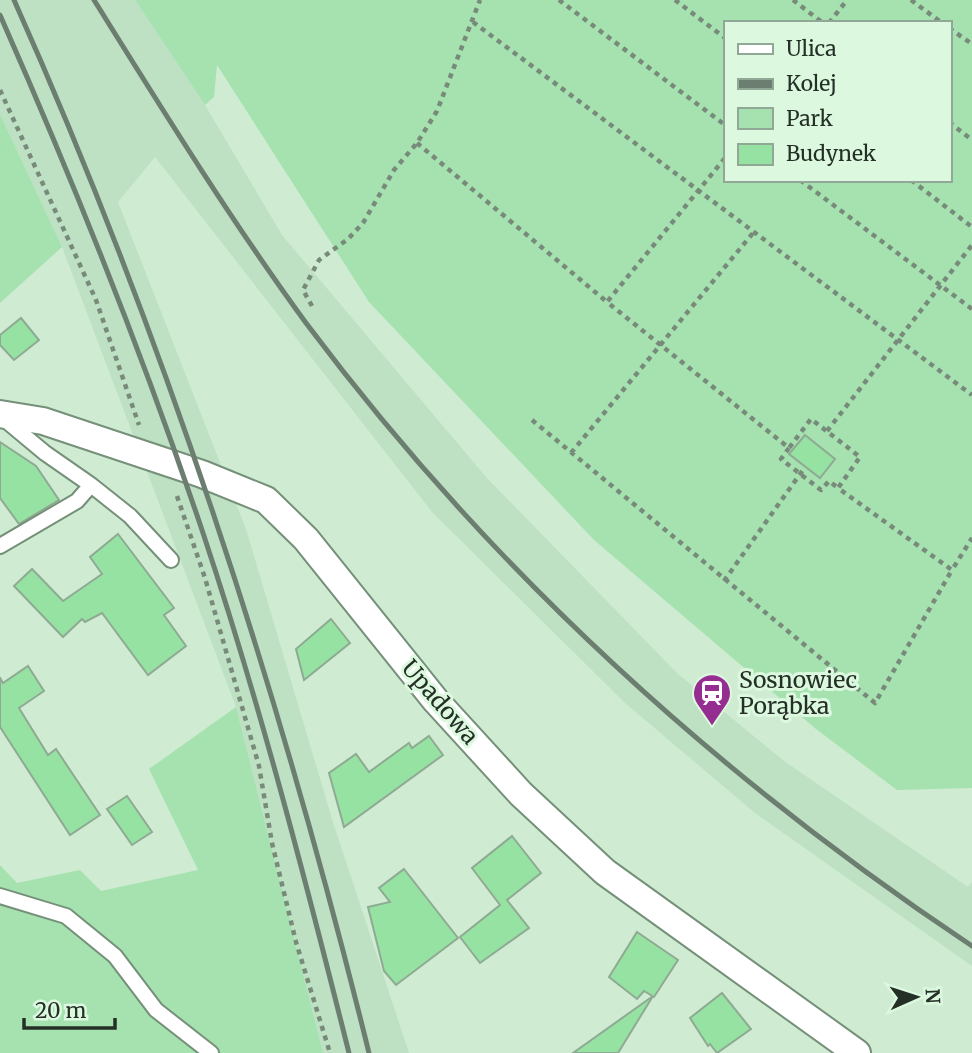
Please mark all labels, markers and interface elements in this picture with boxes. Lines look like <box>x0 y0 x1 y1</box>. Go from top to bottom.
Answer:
legend <box>724 21 951 182</box>
text: Ulica <box>786 35 836 62</box>
text: Kolej <box>786 70 837 97</box>
text: Park <box>786 105 833 132</box>
text: Budynek <box>786 140 877 167</box>
street label: Upadowa <box>396 653 485 750</box>
place label: Sosnowiec Porąbka <box>739 665 857 720</box>
station icon: Sosnowiec Porąbka <box>691 672 733 727</box>
north arrow <box>881 962 951 1032</box>
scale bar <box>24 986 116 1030</box>
text: N <box>921 988 945 1004</box>
text: 20 m <box>35 997 87 1024</box>

